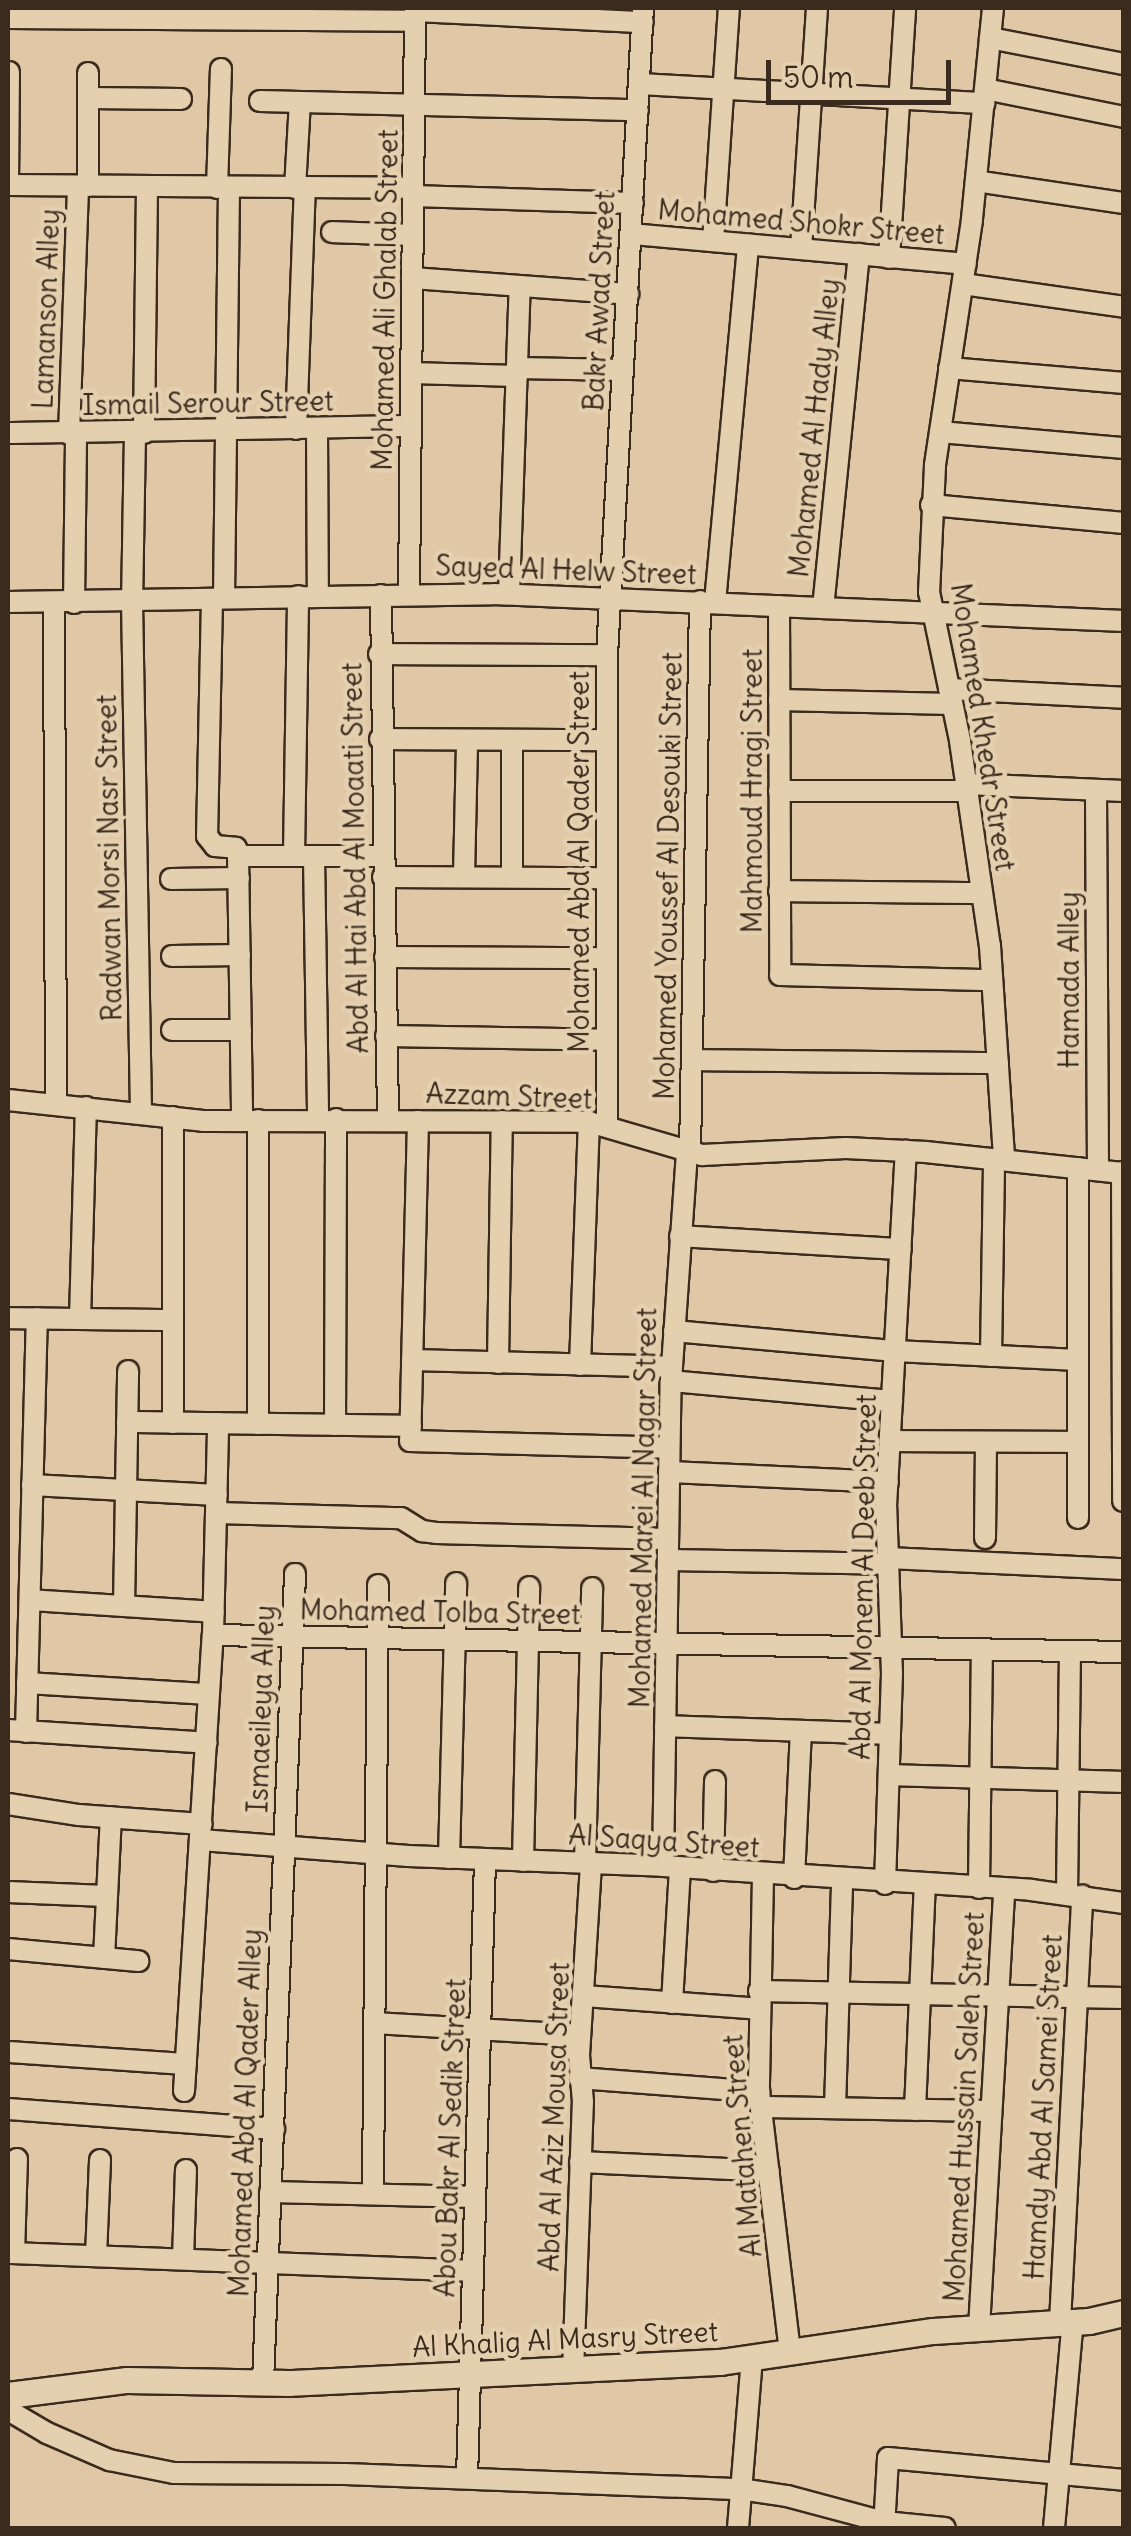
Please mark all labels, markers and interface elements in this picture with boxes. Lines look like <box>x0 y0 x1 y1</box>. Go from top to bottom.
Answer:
scale bar <box>771 40 956 102</box>
text: 50 m <box>783 58 853 96</box>
street label: Mohamed Ali Ghalab Street <box>365 129 405 471</box>
street label: Bakr Awad Street <box>576 190 622 412</box>
street label: Mohamed Shokr Street <box>656 193 946 251</box>
street label: Lamanson Alley <box>26 208 66 410</box>
street label: Mohamed Al Hady Alley <box>782 277 846 579</box>
street label: Ismail Serour Street <box>82 384 334 422</box>
street label: Sayed Al Helw Street <box>435 549 697 591</box>
street label: Mohamed Khedr Street <box>944 581 1022 873</box>
street label: Mahmoud Hragi Street <box>735 649 769 933</box>
street label: Mohamed Youssef Al Desouki Street <box>647 652 689 1100</box>
street label: Abd Al Hai Abd Al Moaati Street <box>335 662 375 1054</box>
street label: Mohamed Abd Al Qader Street <box>562 671 596 1053</box>
street label: Radwan Morsi Nasr Street <box>89 694 129 1022</box>
street label: Hamada Alley <box>1052 891 1086 1069</box>
street label: Azzam Street <box>425 1076 593 1116</box>
street label: Mohamed Marei Al Nagar Street <box>623 1307 663 1709</box>
street label: Abd Al Monem Al Deeb Street <box>843 1394 883 1760</box>
street label: Mohamed Tolba Street <box>299 1593 581 1631</box>
street label: Ismaeileya Alley <box>241 1604 281 1814</box>
street label: Al Saqya Street <box>567 1818 761 1864</box>
street label: Mohamed Hussain Saleh Street <box>937 1911 991 2303</box>
street label: Mohamed Abd Al Qader Alley <box>222 1928 268 2298</box>
street label: Hamdy Abd Al Samei Street <box>1017 1933 1069 2281</box>
street label: Abd Al Aziz Mousa Street <box>532 1962 576 2272</box>
street label: Abou Bakr Al Sedik Street <box>428 1978 472 2298</box>
street label: Al Matahen Street <box>716 2033 768 2259</box>
street label: Al Khalig Al Masry Street <box>411 2314 719 2364</box>

